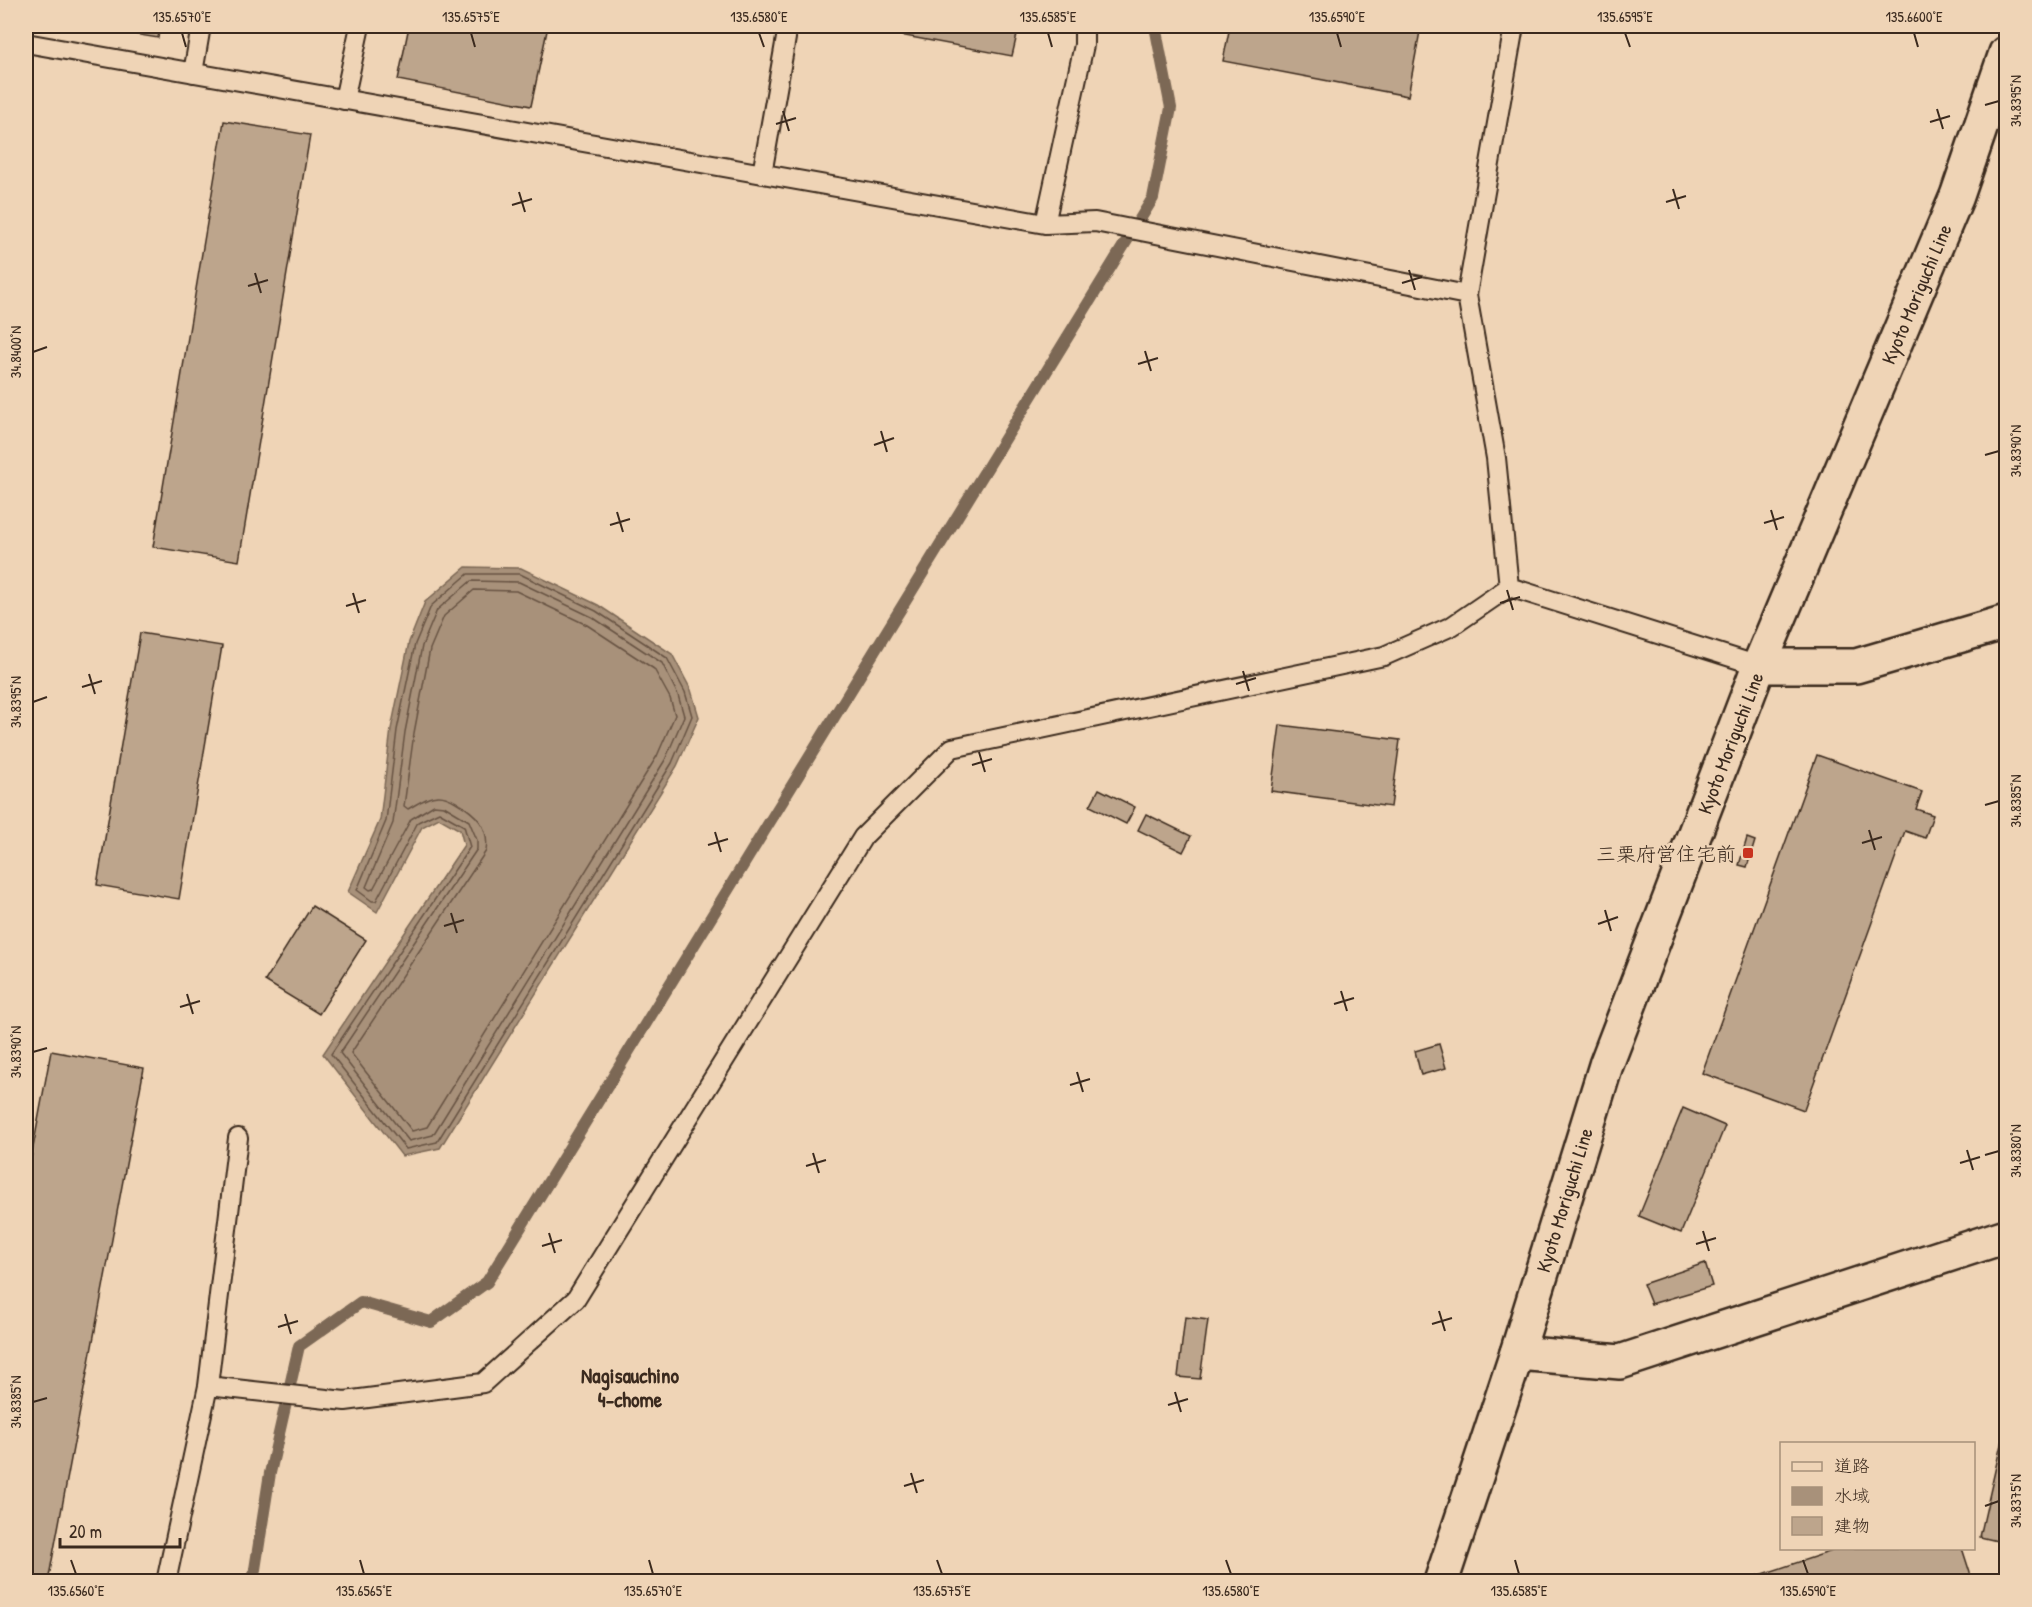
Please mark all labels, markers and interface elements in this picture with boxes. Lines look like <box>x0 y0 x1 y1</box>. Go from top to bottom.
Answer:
text: 135.6570°E <box>153 6 212 27</box>
text: 135.6575°E <box>442 6 500 27</box>
text: 135.6580°E <box>730 6 788 27</box>
text: 135.6585°E <box>1019 6 1077 27</box>
text: 135.6590°E <box>1309 6 1366 27</box>
text: 135.6595°E <box>1597 6 1653 27</box>
text: 135.6600°E <box>1885 6 1943 27</box>
text: 34.8395°N <box>2005 75 2026 127</box>
street label: Kyoto Moriguchi Line <box>1874 220 1958 368</box>
text: 34.8400°N <box>5 326 26 378</box>
text: 34.8390°N <box>2005 425 2026 477</box>
street label: Kyoto Moriguchi Line <box>1691 668 1769 818</box>
text: 34.8395°N <box>5 676 26 728</box>
text: 34.8385°N <box>2005 774 2026 828</box>
place label: 三栗府営住宅前 <box>1596 840 1736 867</box>
marker: 三栗府営住宅前 <box>1741 846 1755 860</box>
text: 34.8390°N <box>5 1026 26 1078</box>
street label: Kyoto Moriguchi Line <box>1529 1124 1599 1276</box>
text: 34.8380°N <box>2005 1124 2026 1178</box>
district label: Nagisauchino 4-chome <box>581 1361 679 1414</box>
text: 34.8385°N <box>5 1375 26 1429</box>
legend <box>1780 1442 1975 1550</box>
text: 道路 <box>1834 1453 1870 1478</box>
text: 34.8375°N <box>2005 1474 2026 1528</box>
text: 水域 <box>1834 1483 1870 1508</box>
scale bar <box>60 1511 180 1549</box>
text: 建物 <box>1834 1513 1870 1538</box>
text: 20 m <box>69 1519 102 1544</box>
text: 135.6560°E <box>48 1580 105 1601</box>
text: 135.6565°E <box>336 1580 393 1601</box>
text: 135.6570°E <box>624 1580 683 1601</box>
text: 135.6575°E <box>913 1580 971 1601</box>
text: 135.6580°E <box>1202 1580 1260 1601</box>
text: 135.6585°E <box>1490 1580 1548 1601</box>
text: 135.6590°E <box>1780 1580 1837 1601</box>

